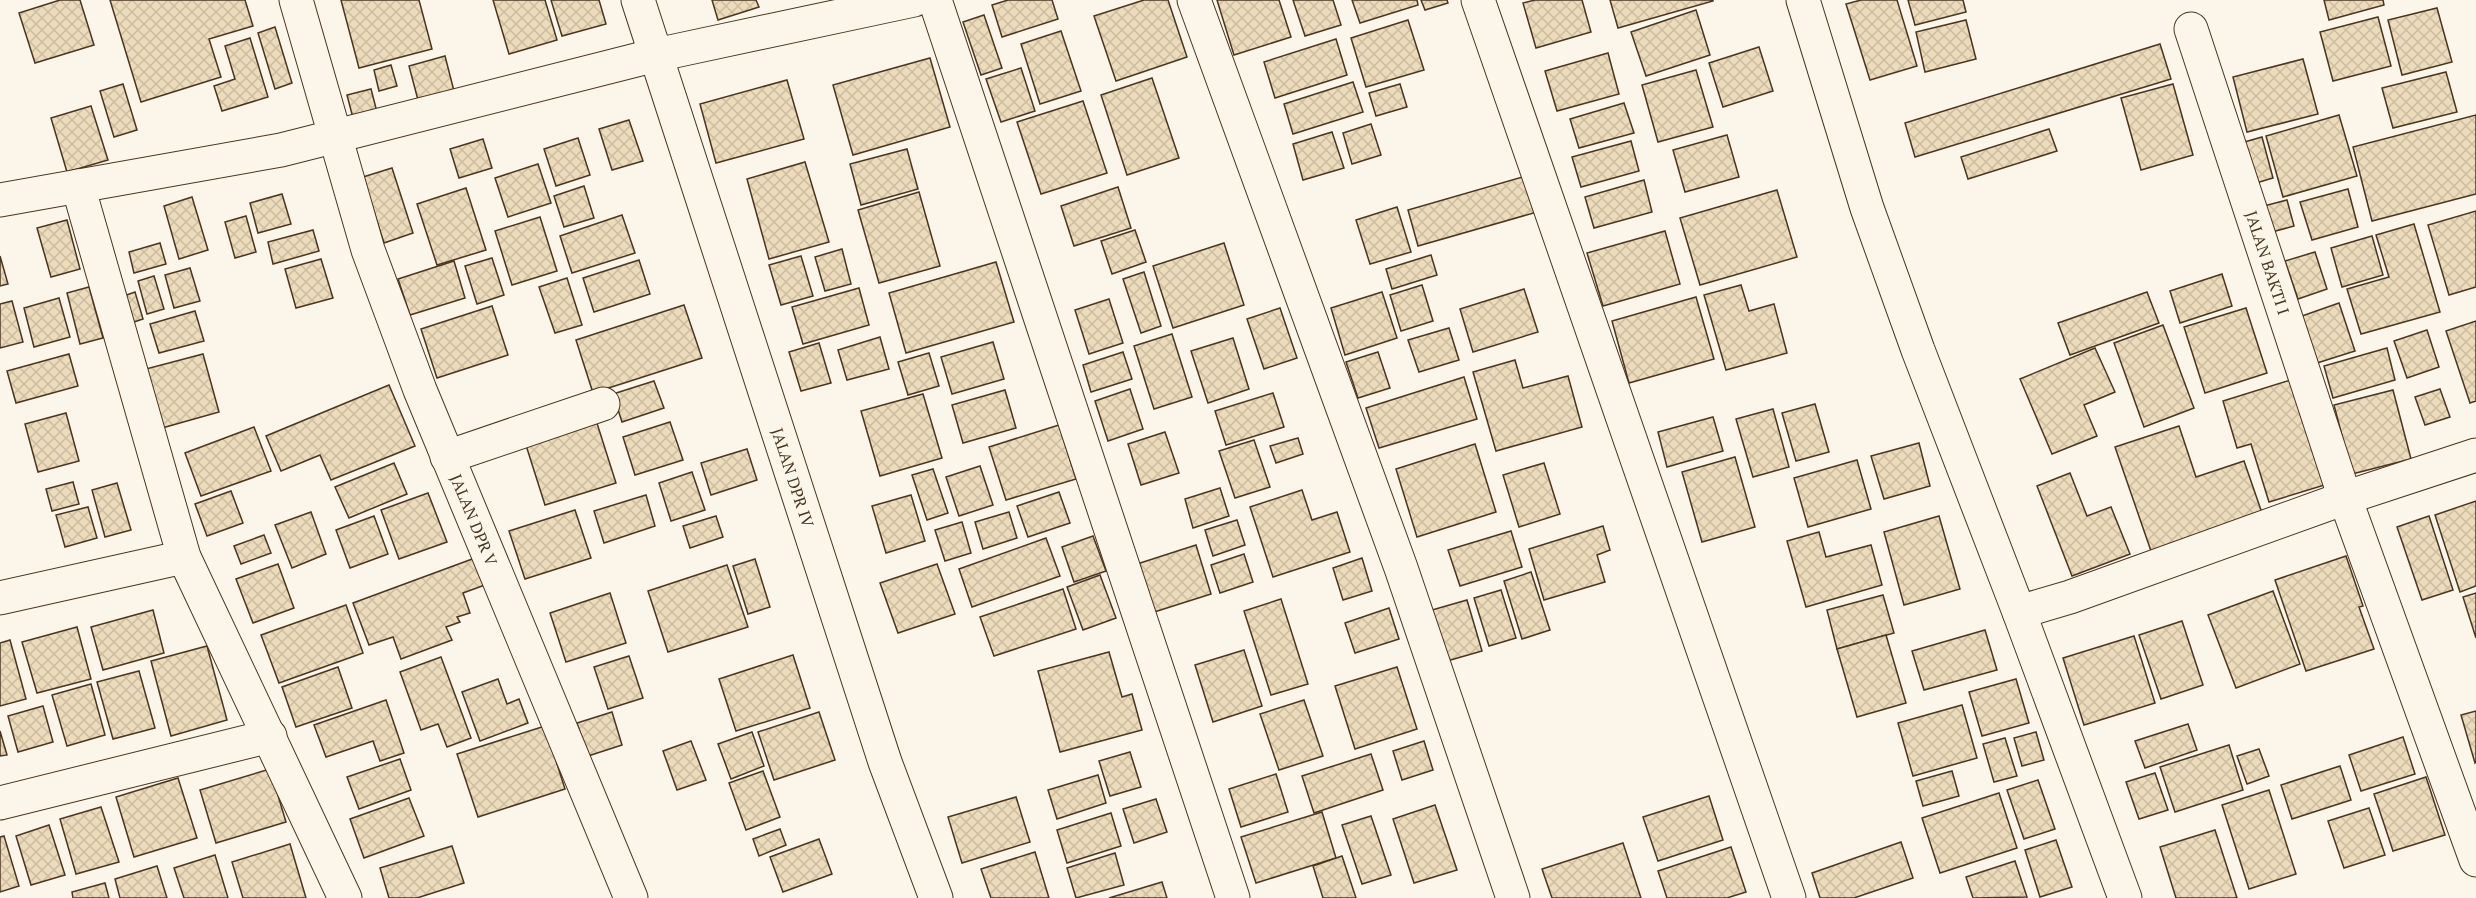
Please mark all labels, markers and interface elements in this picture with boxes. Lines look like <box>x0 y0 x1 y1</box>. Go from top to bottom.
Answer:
street label: JALAN BAKTI I <box>2240 208 2295 317</box>
street label: JALAN DPR IV <box>766 425 819 530</box>
street label: JALAN DPR V <box>445 471 503 569</box>

